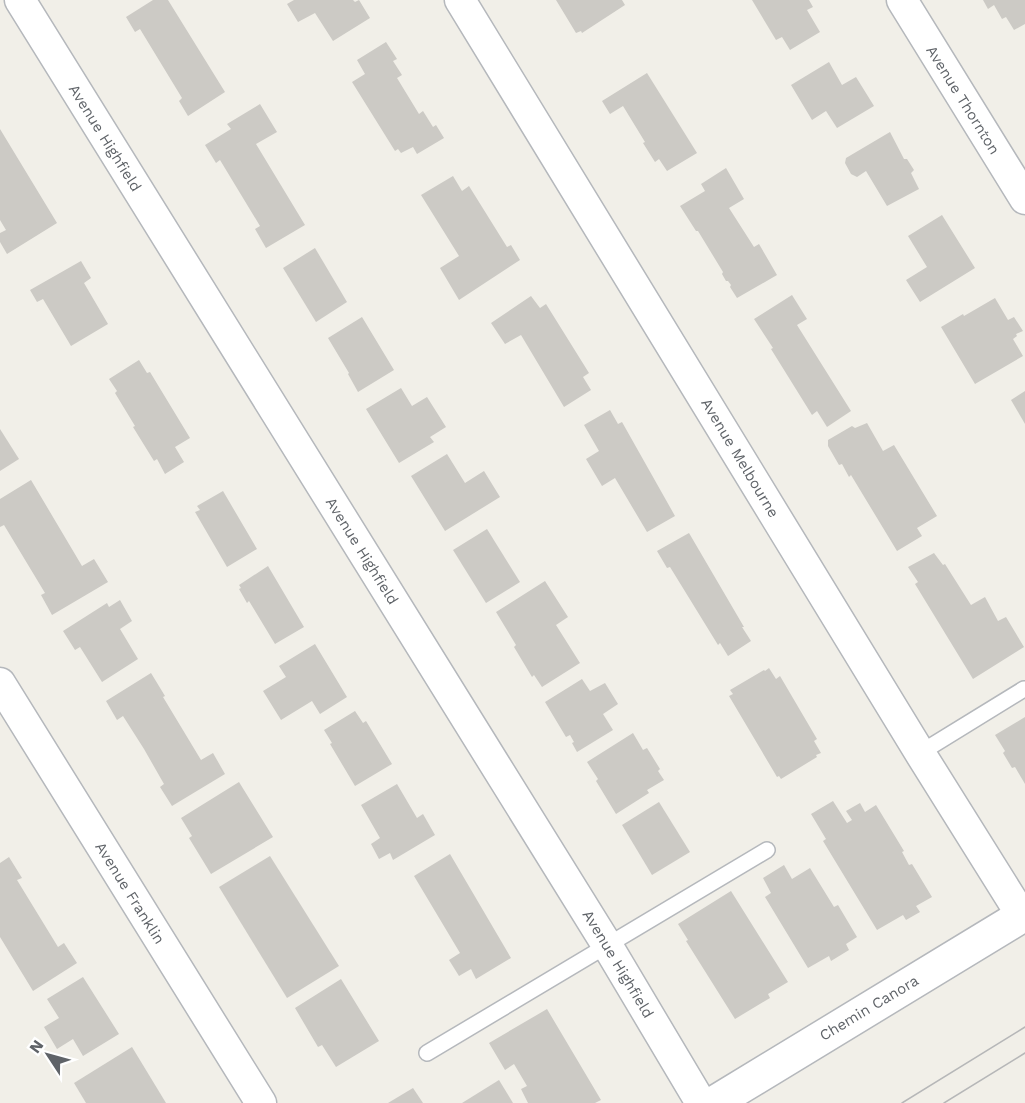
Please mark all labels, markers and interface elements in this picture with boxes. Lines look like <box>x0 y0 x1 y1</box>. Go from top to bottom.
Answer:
street label: Avenue Thornton <box>922 42 1004 158</box>
street label: Avenue Highfield <box>65 81 145 195</box>
street label: Avenue Melbourne <box>697 395 783 521</box>
street label: Avenue Highfield <box>322 494 402 608</box>
street label: Avenue Franklin <box>91 839 169 947</box>
street label: Avenue Highfield <box>579 907 657 1021</box>
street label: Chemin Canora <box>816 971 922 1045</box>
north arrow <box>18 1025 78 1085</box>
text: N <box>25 1036 47 1057</box>

